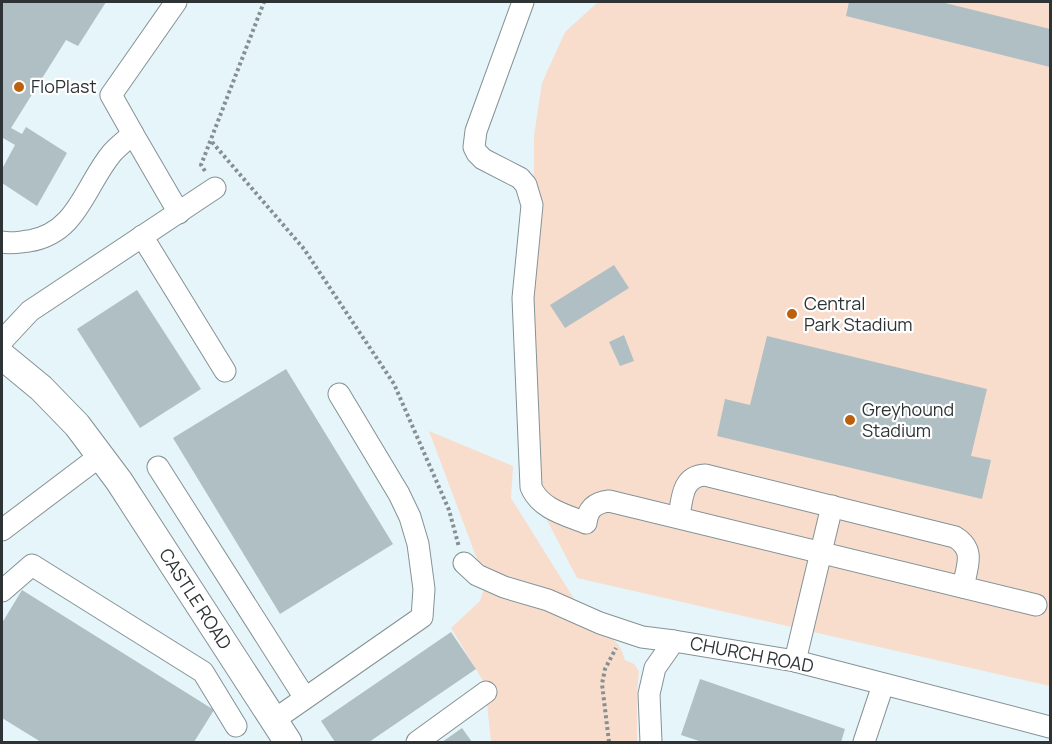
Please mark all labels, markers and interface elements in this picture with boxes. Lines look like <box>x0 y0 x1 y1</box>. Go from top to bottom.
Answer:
place label: FloPlast <box>31 74 97 98</box>
marker: FloPlast <box>12 80 26 94</box>
place label: Central Park Stadium <box>804 291 913 336</box>
marker: Central Park Stadium <box>785 307 799 321</box>
place label: Greyhound Stadium <box>862 397 954 442</box>
marker: Greyhound Stadium <box>843 413 857 427</box>
street label: CASTLE ROAD <box>154 543 237 654</box>
street label: CHURCH ROAD <box>688 630 816 678</box>

